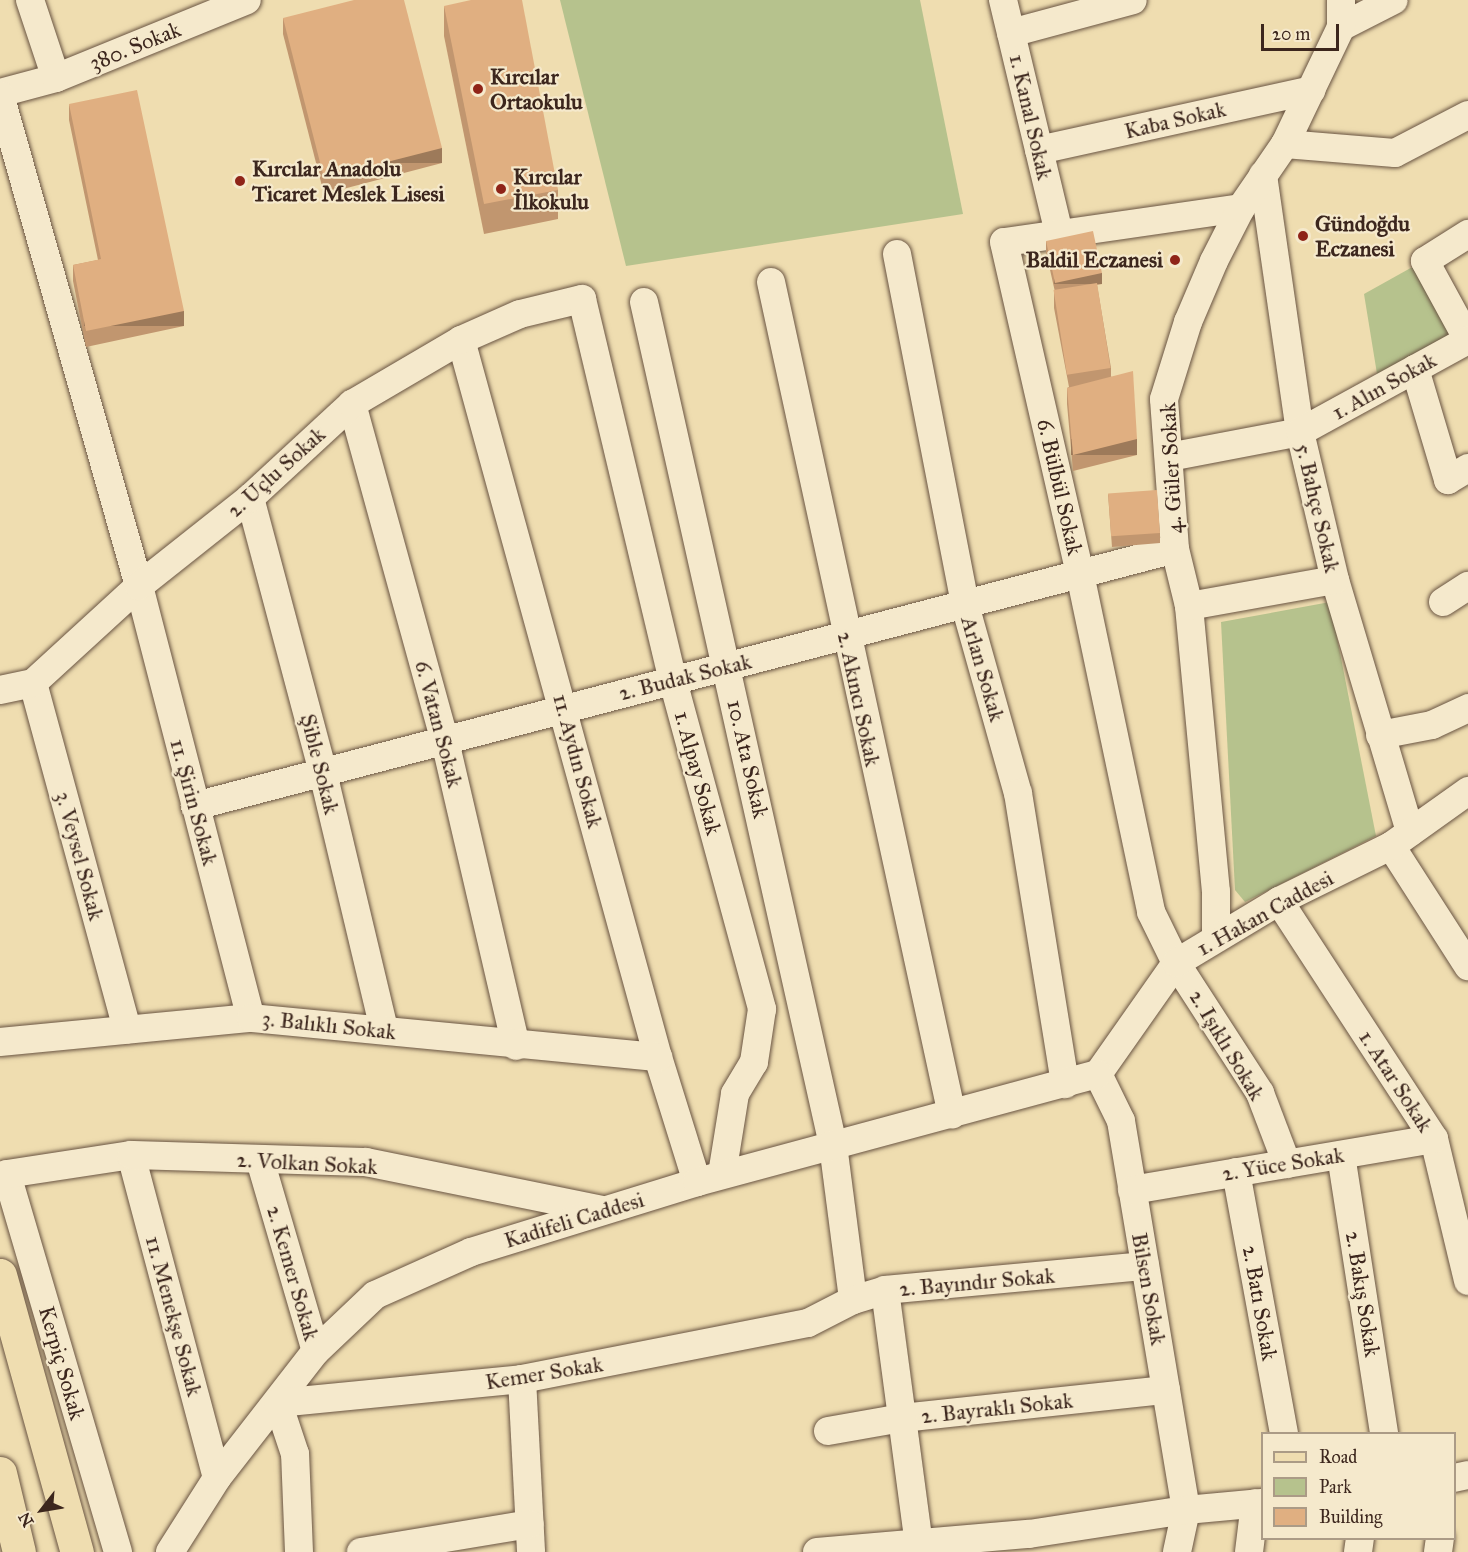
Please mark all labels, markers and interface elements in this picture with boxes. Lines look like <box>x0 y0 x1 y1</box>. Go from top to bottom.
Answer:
scale bar <box>1264 12 1342 50</box>
street label: 380. Sokak <box>85 16 185 76</box>
text: 20 m <box>1272 23 1310 45</box>
street label: 1. Kanal Sokak <box>1004 52 1058 182</box>
place label: Kırcılar Ortaokulu <box>490 63 583 114</box>
marker: Kırcılar Ortaokulu <box>471 82 485 96</box>
street label: Kaba Sokak <box>1122 96 1228 144</box>
place label: Kırcılar Anadolu Ticaret Meslek Lisesi <box>252 155 445 206</box>
place label: Kırcılar İlkokulu <box>513 163 589 214</box>
marker: Kırcılar Anadolu Ticaret Meslek Lisesi <box>233 174 247 188</box>
marker: Kırcılar İlkokulu <box>494 182 508 196</box>
place label: Gündoğdu Eczanesi <box>1315 210 1410 262</box>
marker: Gündoğdu Eczanesi <box>1296 229 1310 243</box>
place label: Baldil Eczanesi <box>1026 247 1163 273</box>
marker: Baldil Eczanesi <box>1168 253 1182 267</box>
street label: 1. Alın Sokak <box>1327 347 1441 425</box>
street label: 4. Güler Sokak <box>1154 402 1188 534</box>
street label: 6. Bülbül Sokak <box>1031 416 1089 558</box>
street label: 2. Uçlu Sokak <box>221 421 331 523</box>
street label: 5. Bahçe Sokak <box>1290 441 1346 575</box>
street label: Arlan Sokak <box>955 613 1011 725</box>
street label: 2. Akıncı Sokak <box>832 629 886 769</box>
street label: 2. Budak Sokak <box>616 648 754 706</box>
street label: 6. Vatan Sokak <box>409 657 469 791</box>
street label: 11. Aydın Sokak <box>547 691 609 831</box>
street label: 10. Ata Sokak <box>722 697 774 821</box>
street label: 1. Alpay Sokak <box>669 708 727 838</box>
street label: Şible Sokak <box>295 711 345 817</box>
street label: 11. Şirin Sokak <box>164 736 224 868</box>
street label: 3. Veysel Sokak <box>50 789 110 923</box>
street label: 1. Hakan Caddesi <box>1192 865 1338 961</box>
street label: 2. Işıklı Sokak <box>1184 985 1270 1105</box>
street label: 3. Balıklı Sokak <box>261 1005 397 1045</box>
street label: 1. Atar Sokak <box>1353 1025 1439 1137</box>
street label: 2. Yüce Sokak <box>1220 1141 1346 1187</box>
street label: 2. Volkan Sokak <box>236 1146 378 1180</box>
street label: Kadifeli Caddesi <box>501 1186 647 1254</box>
street label: 2. Kemer Sokak <box>261 1202 325 1344</box>
street label: 2. Bakış Sokak <box>1340 1229 1386 1359</box>
street label: Bilsen Sokak <box>1126 1231 1172 1347</box>
street label: 11. Menekşe Sokak <box>140 1233 208 1399</box>
street label: 2. Batı Sokak <box>1237 1243 1283 1363</box>
street label: 2. Bayındır Sokak <box>898 1262 1056 1302</box>
street label: Kerpiç Sokak <box>33 1303 91 1423</box>
street label: Kemer Sokak <box>483 1351 605 1395</box>
street label: 2. Bayraklı Sokak <box>920 1387 1074 1429</box>
legend <box>1261 1432 1456 1540</box>
text: Road <box>1319 1446 1357 1468</box>
text: Park <box>1319 1476 1352 1498</box>
north arrow <box>12 1480 72 1540</box>
text: Building <box>1319 1506 1382 1528</box>
text: N <box>15 1509 38 1530</box>

